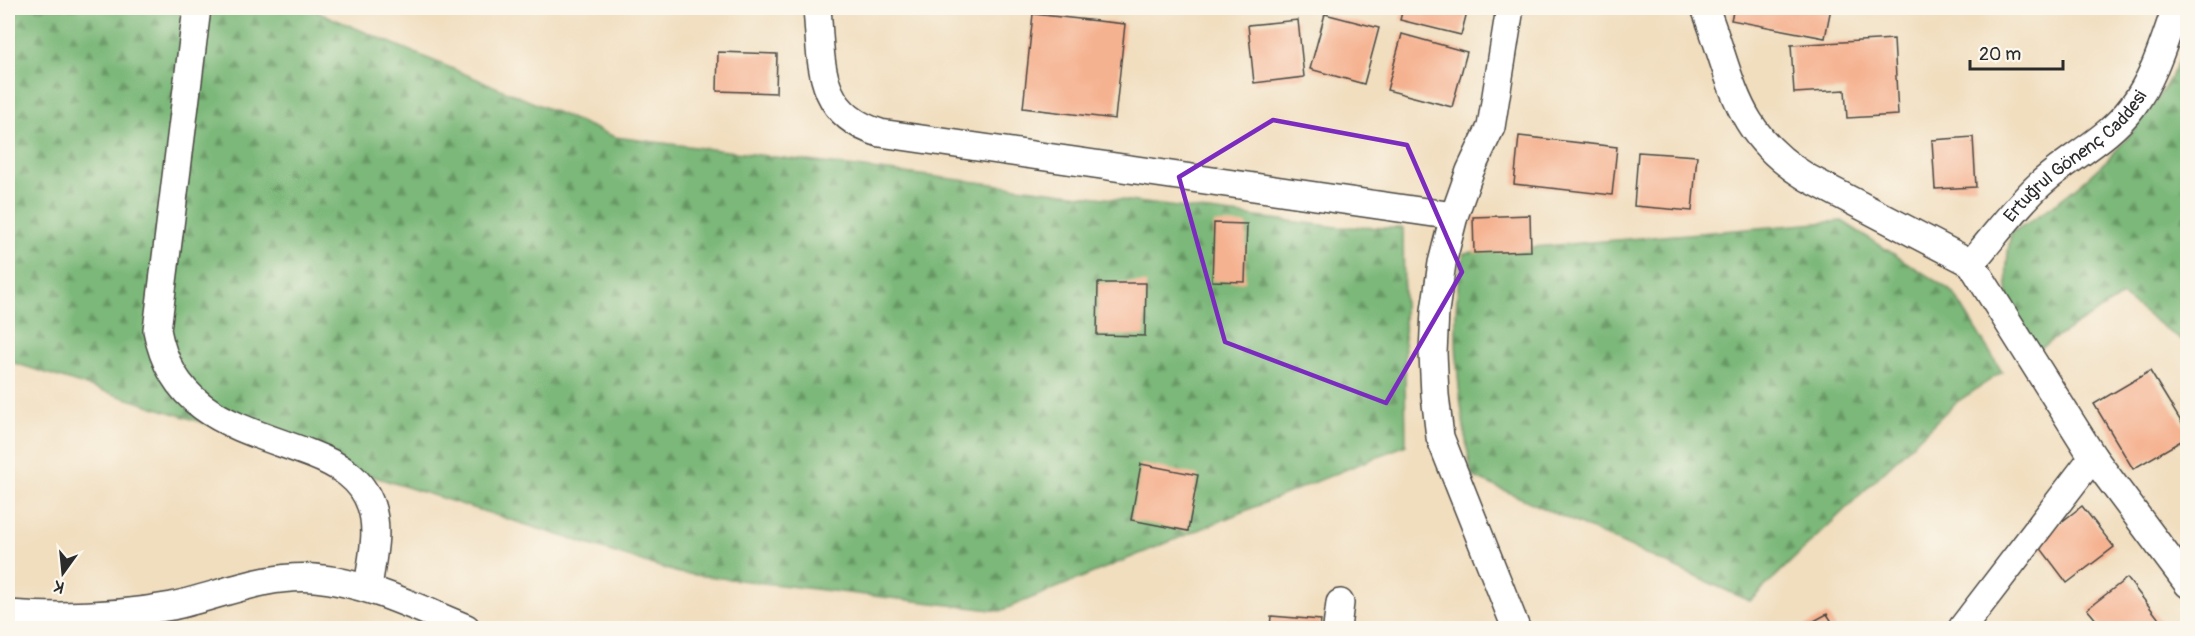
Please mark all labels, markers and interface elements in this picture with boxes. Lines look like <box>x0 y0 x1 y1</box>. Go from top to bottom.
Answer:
scale bar <box>1970 33 2063 71</box>
text: 20 m <box>1979 43 2021 66</box>
street label: Ertuğrul Gönenç Caddesi <box>1998 86 2152 227</box>
north arrow <box>33 543 93 603</box>
text: K <box>52 576 67 597</box>

